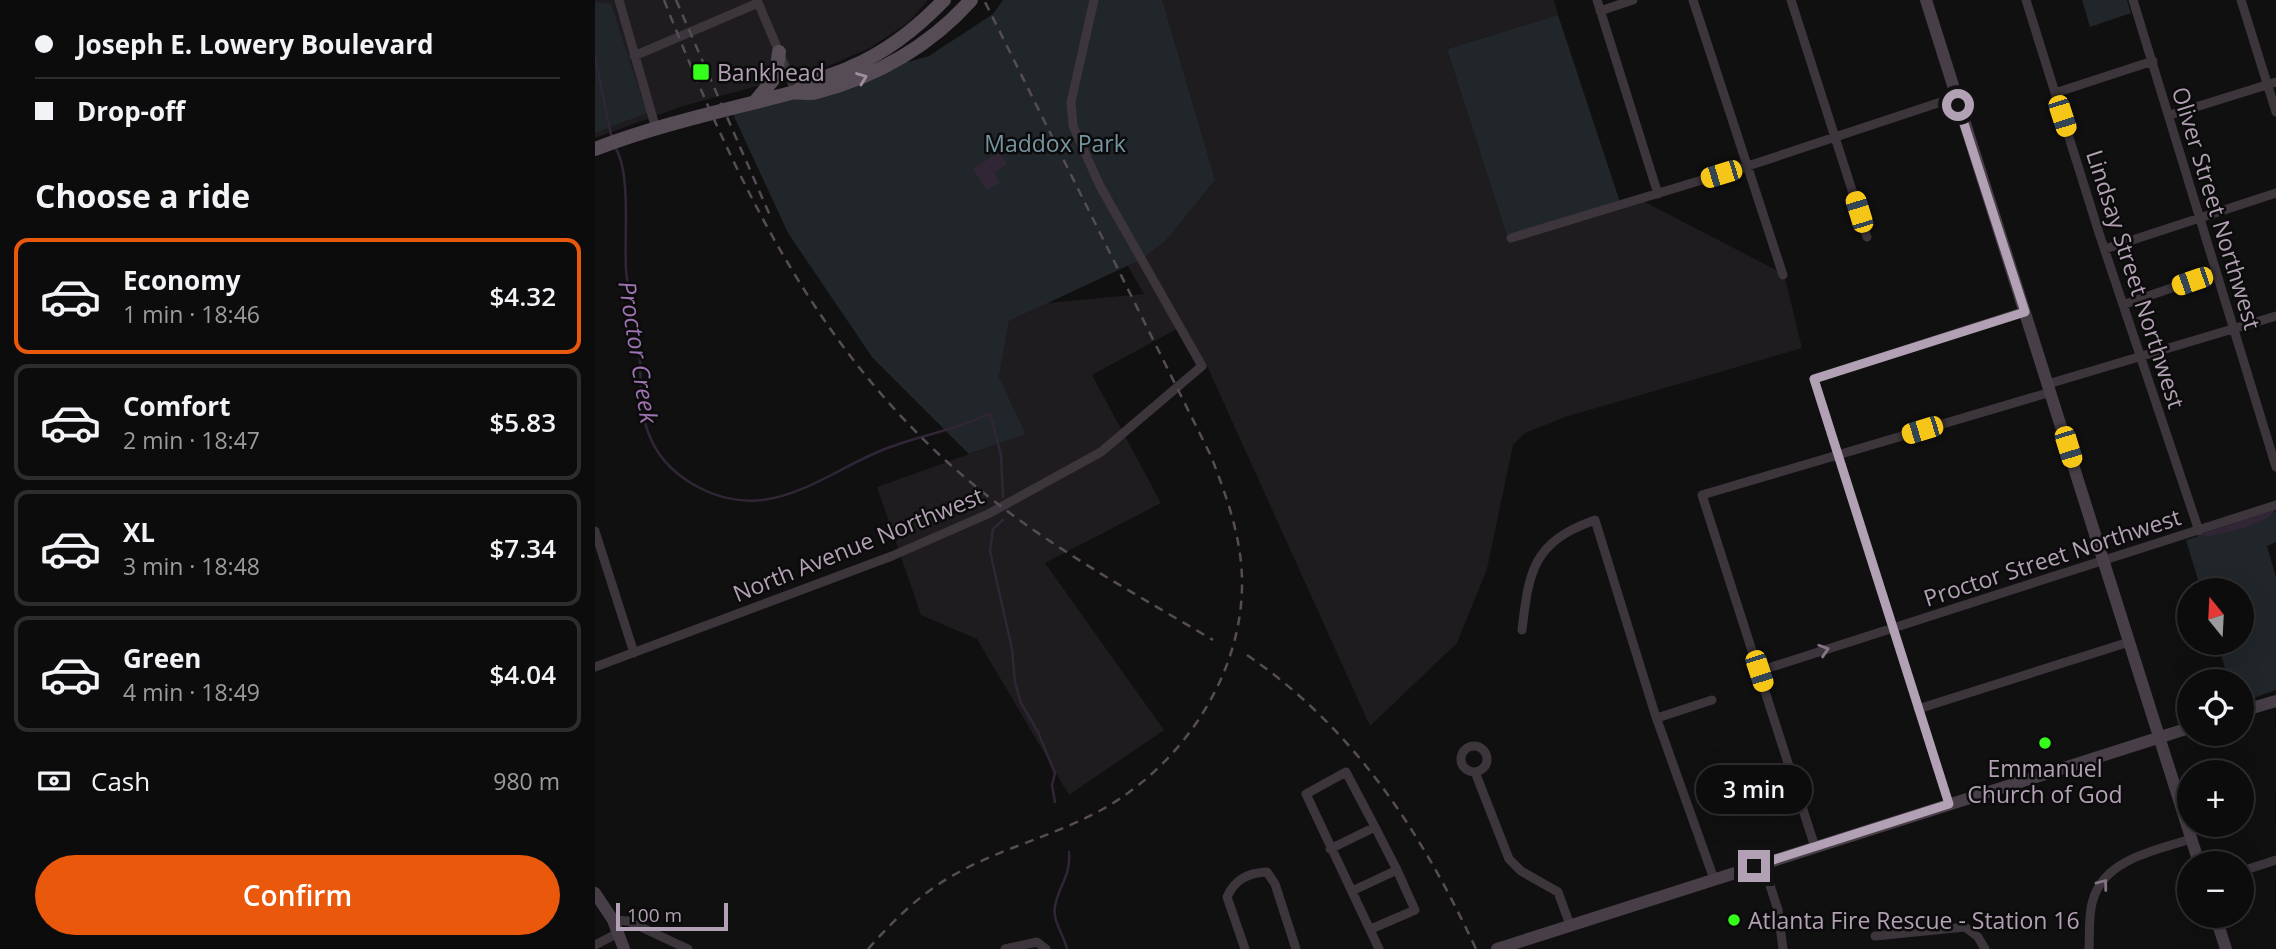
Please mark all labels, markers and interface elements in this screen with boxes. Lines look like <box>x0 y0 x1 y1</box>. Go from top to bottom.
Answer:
text: Joseph E. Lowery Boulevard <box>77 26 433 62</box>
place label: Bankhead <box>717 56 825 88</box>
marker: Bankhead <box>691 62 711 82</box>
one-way arrow <box>855 72 867 86</box>
street label: Oliver Street Northwest <box>2165 83 2269 333</box>
route start <box>1942 89 1974 121</box>
text: Drop-off <box>77 93 185 129</box>
car <box>2046 93 2079 139</box>
park label: Maddox Park <box>984 127 1126 159</box>
street label: Lindsay Street Northwest <box>2079 146 2193 412</box>
car <box>1698 158 1745 190</box>
text: Choose a ride <box>35 174 250 217</box>
car <box>1843 189 1876 235</box>
text: Economy <box>123 262 241 298</box>
car <box>2169 264 2216 298</box>
icon: car <box>39 265 102 328</box>
text: $4.32 <box>489 278 556 314</box>
water label: Proctor Creek <box>611 278 667 427</box>
text: 1 min · 18:46 <box>123 298 260 330</box>
text: Comfort <box>123 388 230 424</box>
icon: car <box>39 391 102 454</box>
text: $5.83 <box>489 404 556 440</box>
car <box>1899 414 1946 446</box>
text: 2 min · 18:47 <box>123 424 260 456</box>
car <box>2052 424 2085 470</box>
street label: North Avenue Northwest <box>728 479 988 609</box>
street label: Proctor Street Northwest <box>1919 500 2185 614</box>
text: XL <box>123 514 155 550</box>
icon: car <box>39 517 102 580</box>
text: $7.34 <box>489 530 556 566</box>
text: 3 min · 18:48 <box>123 550 260 582</box>
north arrow <box>2177 578 2254 654</box>
map controls <box>2177 578 2254 928</box>
text: Green <box>123 640 201 676</box>
icon: car <box>39 643 102 706</box>
one-way arrow <box>1818 644 1830 658</box>
car <box>1743 648 1776 694</box>
text: $4.04 <box>489 656 556 692</box>
button: locate <box>2177 669 2254 746</box>
text: 4 min · 18:49 <box>123 676 260 708</box>
marker: Emmanuel Church of God <box>2037 735 2053 751</box>
place label: Emmanuel Church of God <box>1967 752 2123 810</box>
button: + <box>2177 760 2254 837</box>
icon: cash <box>35 762 73 800</box>
text: Cash <box>91 763 150 799</box>
callout: 3 min <box>1696 764 1812 814</box>
text: 980 m <box>493 765 560 797</box>
text: 3 min <box>1723 773 1785 805</box>
route end <box>1738 850 1770 882</box>
button: − <box>2177 851 2254 928</box>
button: Confirm <box>35 855 560 935</box>
one-way arrow <box>2094 879 2107 892</box>
scale bar <box>616 900 728 932</box>
text: 100 m <box>627 902 682 928</box>
place label: Atlanta Fire Rescue - Station 16 <box>1748 904 2080 936</box>
marker: Atlanta Fire Rescue - Station 16 <box>1726 912 1742 928</box>

